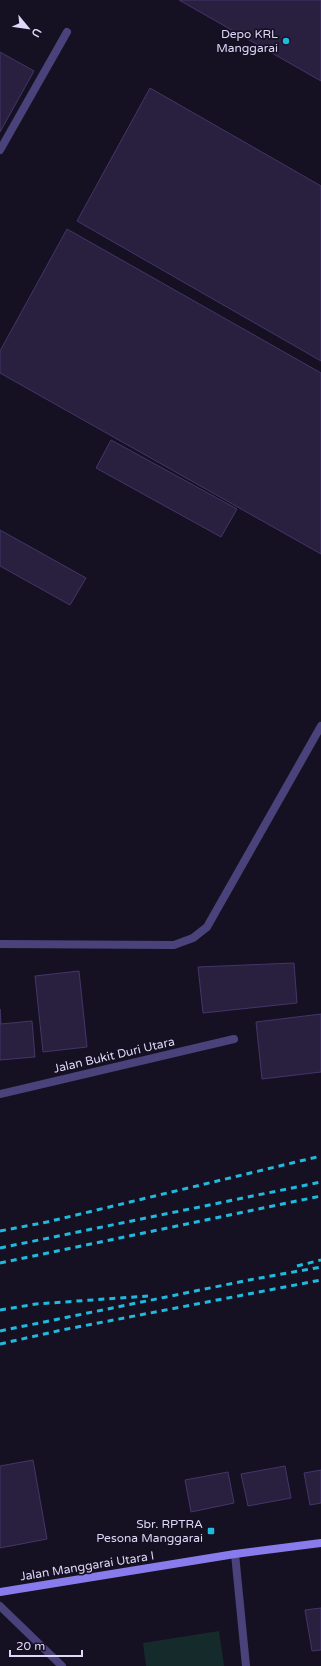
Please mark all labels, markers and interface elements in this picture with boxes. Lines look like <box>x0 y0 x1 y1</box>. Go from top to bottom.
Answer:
north arrow <box>8 8 48 48</box>
text: U <box>29 26 44 39</box>
place label: Depo KRL Manggarai <box>216 27 278 55</box>
marker: Depo KRL Manggarai <box>281 36 291 46</box>
street label: Jalan Bukit Duri Utara <box>52 1034 176 1076</box>
place label: Sbr. RPTRA Pesona Manggarai <box>96 1517 203 1545</box>
marker: Sbr. RPTRA Pesona Manggarai <box>206 1526 216 1536</box>
street label: Jalan Manggarai Utara I <box>19 1548 155 1584</box>
scale bar <box>10 1632 82 1658</box>
text: 20 m <box>16 1639 45 1653</box>

